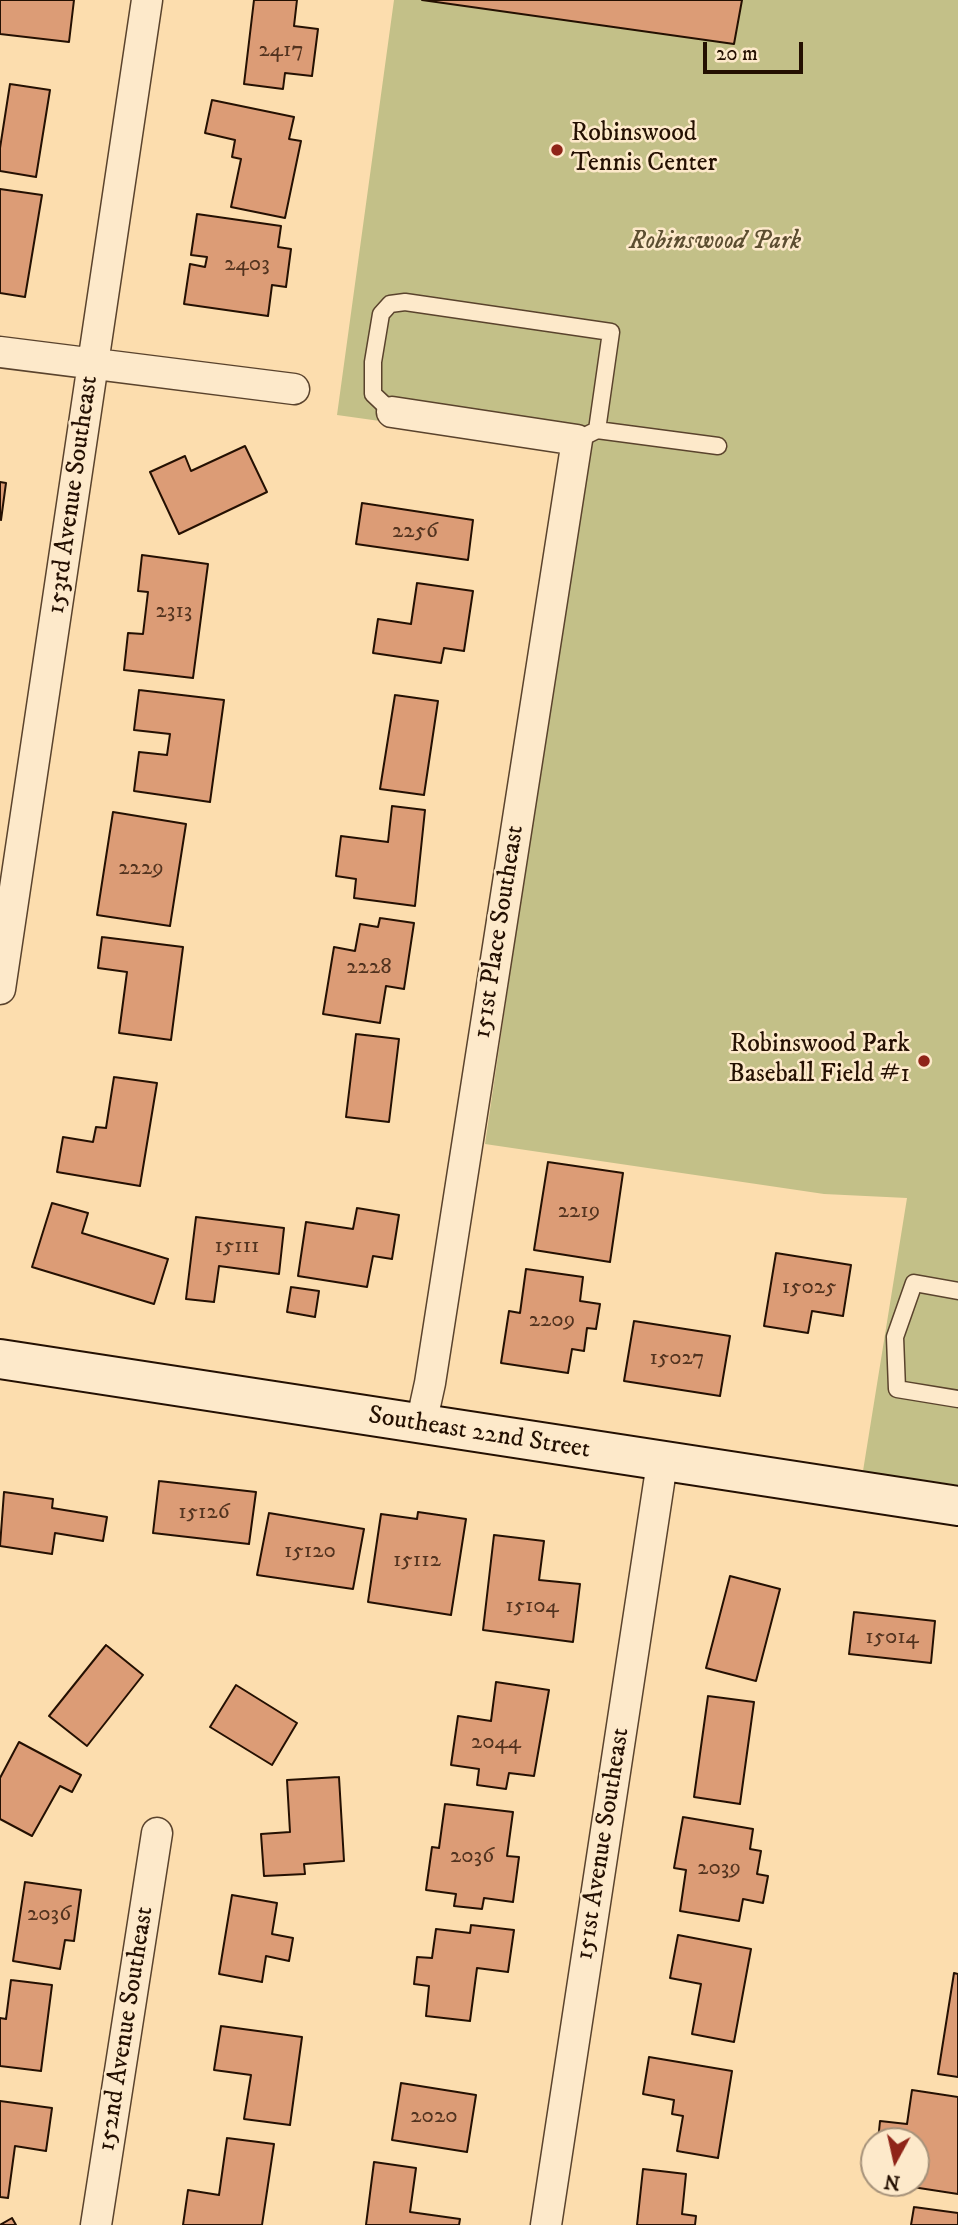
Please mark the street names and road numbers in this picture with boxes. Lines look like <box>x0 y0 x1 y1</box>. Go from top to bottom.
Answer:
street label: 153rd Avenue Southeast <box>42 374 106 616</box>
street label: 151st Place Southeast <box>468 823 532 1041</box>
street label: Southeast 22nd Street <box>366 1401 592 1467</box>
street label: 151st Avenue Southeast <box>570 1726 638 1962</box>
street label: 152nd Avenue Southeast <box>92 1904 162 2154</box>

